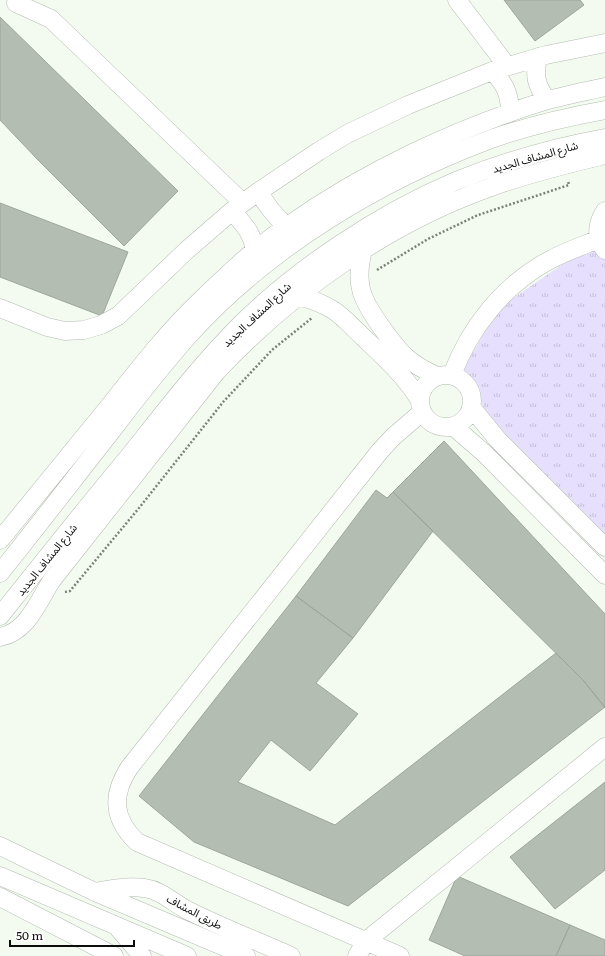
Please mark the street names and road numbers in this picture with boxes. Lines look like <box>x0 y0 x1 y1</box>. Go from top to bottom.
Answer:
street label: شارع المشاف الجديد <box>490 136 580 177</box>
street label: شارع المشاف الجديد <box>218 278 295 351</box>
street label: شارع المشاف الجديد <box>12 519 81 599</box>
street label: طريق المشاف <box>164 890 226 932</box>

